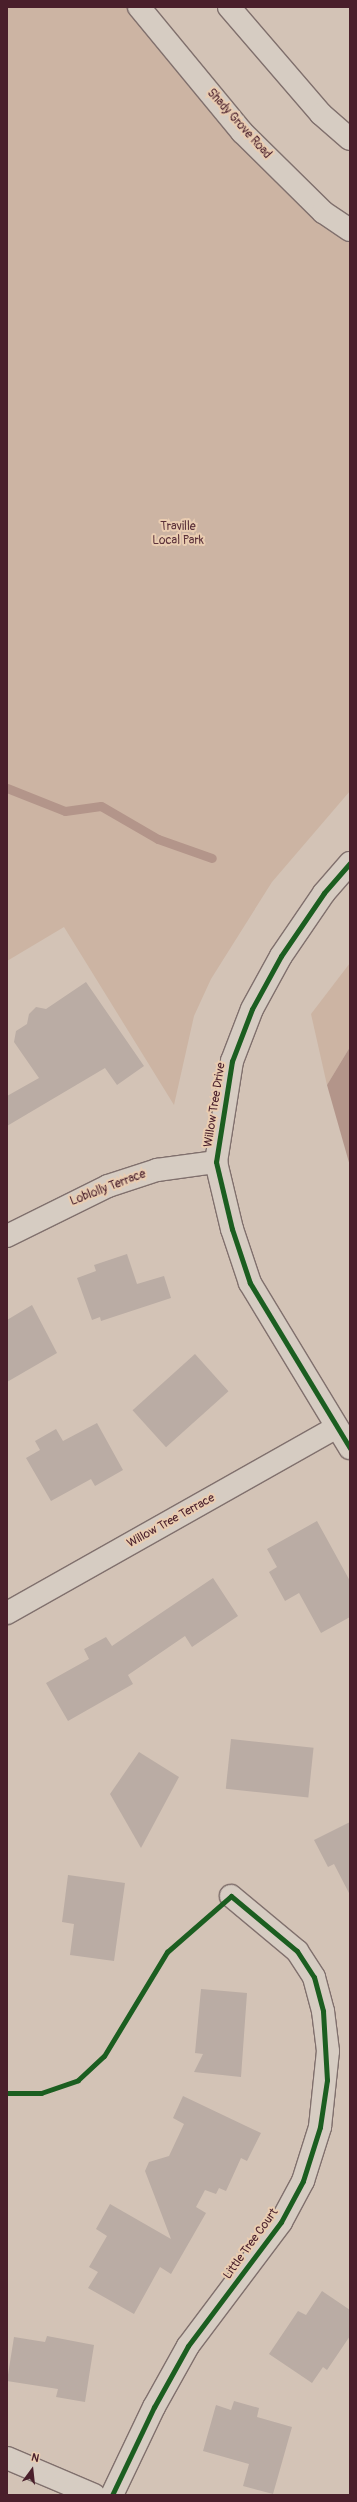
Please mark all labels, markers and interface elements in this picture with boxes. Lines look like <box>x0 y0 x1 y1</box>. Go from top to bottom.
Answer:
street label: Shady Grove Road <box>204 86 274 162</box>
park label: Traville Local Park <box>152 520 204 548</box>
street label: Willow Tree Drive <box>201 1062 229 1148</box>
street label: Loblolly Terrace <box>68 1167 148 1209</box>
street label: Willow Tree Terrace <box>125 1491 217 1551</box>
street label: Little Tree Court <box>221 2206 281 2282</box>
north arrow <box>12 2450 52 2490</box>
text: N <box>30 2451 41 2465</box>

